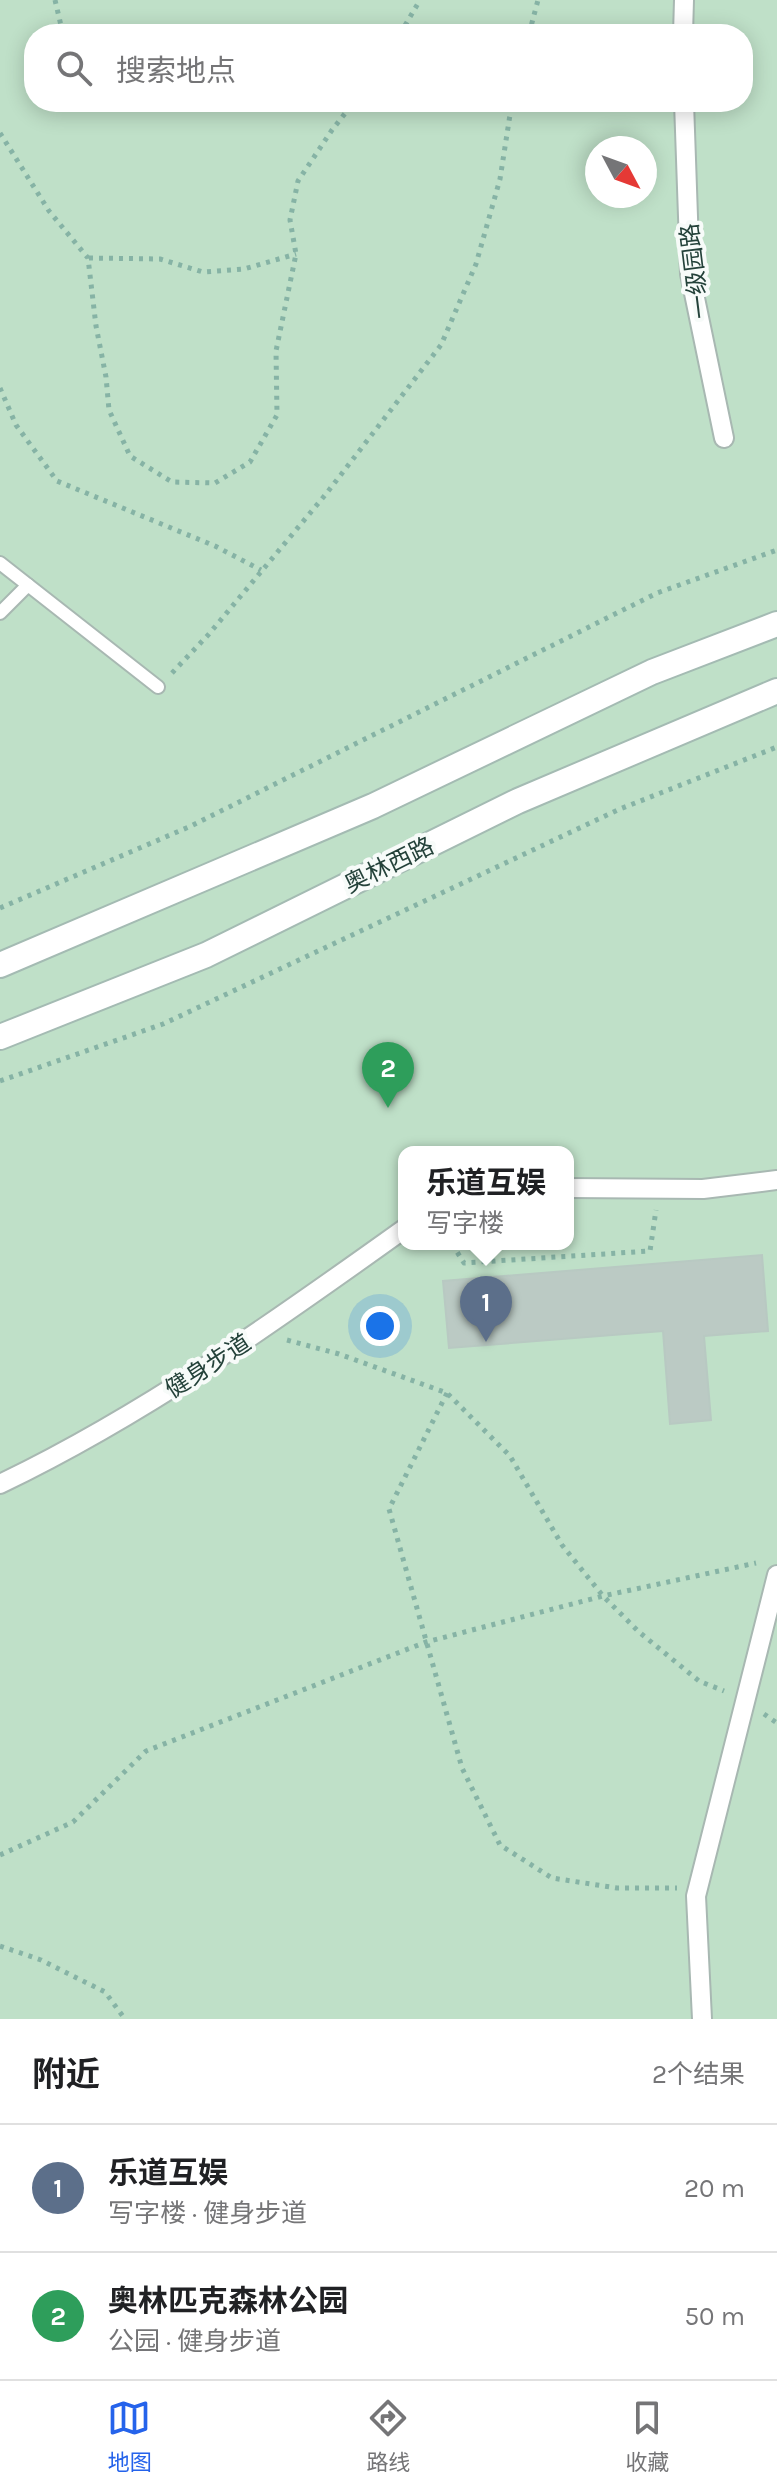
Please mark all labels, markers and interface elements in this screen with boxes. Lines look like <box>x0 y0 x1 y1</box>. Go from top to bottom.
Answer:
search box <box>24 24 753 112</box>
icon: search <box>52 46 96 90</box>
text: 搜索地点 <box>116 53 236 89</box>
north arrow <box>585 136 657 208</box>
street label: 一级园路 <box>675 222 715 320</box>
street label: 奥林西路 <box>340 831 438 899</box>
pin: 2 <box>362 1042 414 1108</box>
popup <box>398 1146 574 1250</box>
text: 乐道互娱 <box>426 1165 546 1201</box>
text: 写字楼 <box>426 1208 504 1239</box>
pin: 1 <box>460 1276 512 1342</box>
your location <box>360 1306 400 1346</box>
street label: 健身步道 <box>160 1328 256 1404</box>
text: 附近 <box>32 2055 100 2095</box>
text: 2个结果 <box>652 2059 745 2090</box>
text: 乐道互娱 <box>108 2155 228 2191</box>
text: 1 <box>53 2173 63 2204</box>
text: 20 m <box>684 2173 745 2204</box>
text: 写字楼 · 健身步道 <box>108 2198 307 2229</box>
text: 奥林匹克森林公园 <box>108 2283 348 2319</box>
text: 2 <box>50 2301 66 2332</box>
text: 50 m <box>684 2301 745 2332</box>
text: 公园 · 健身步道 <box>108 2326 281 2357</box>
tab: 地图 <box>107 2396 152 2476</box>
tab: 路线 <box>366 2396 411 2476</box>
tab: 收藏 <box>625 2396 670 2476</box>

